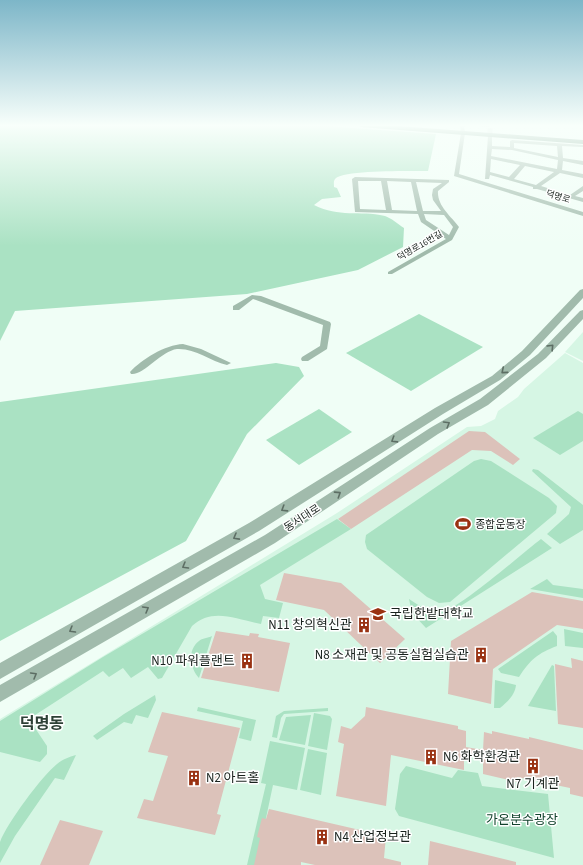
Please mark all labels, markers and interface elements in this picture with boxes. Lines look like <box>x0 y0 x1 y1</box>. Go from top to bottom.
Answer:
street label: 덕명로 <box>544 187 572 207</box>
street label: 덕명로16번길 <box>395 228 445 264</box>
one-way arrow <box>546 344 554 352</box>
one-way arrow <box>502 366 509 373</box>
one-way arrow <box>443 421 450 428</box>
one-way arrow <box>391 435 398 442</box>
one-way arrow <box>334 491 341 499</box>
street label: 동서대로 <box>281 501 323 535</box>
one-way arrow <box>281 504 288 511</box>
sports icon: 종합운동장 <box>454 515 472 533</box>
place label: 종합운동장 <box>475 517 526 532</box>
one-way arrow <box>233 532 240 539</box>
one-way arrow <box>182 561 189 568</box>
school or university icon: 국립한밭대학교 <box>369 605 387 623</box>
place label: 국립한밭대학교 <box>390 605 474 623</box>
one-way arrow <box>142 607 149 614</box>
place label: N11 창의혁신관 <box>268 616 352 634</box>
building icon: N11 창의혁신관 <box>355 616 373 634</box>
one-way arrow <box>69 626 76 633</box>
place label: N8 소재관 및 공동실험실습관 <box>315 646 469 664</box>
building icon: N8 소재관 및 공동실험실습관 <box>472 646 490 664</box>
place label: N10 파워플랜트 <box>151 652 235 670</box>
building icon: N10 파워플랜트 <box>238 652 256 670</box>
one-way arrow <box>30 672 37 679</box>
district label: 덕명동 <box>20 713 64 735</box>
building icon: N6 화학환경관 <box>422 748 440 766</box>
place label: N6 화학환경관 <box>443 748 520 766</box>
building icon: N7 기계관 <box>524 757 542 775</box>
building icon: N2 아트홀 <box>185 769 203 787</box>
place label: N2 아트홀 <box>206 769 259 787</box>
place label: N7 기계관 <box>506 775 560 793</box>
park label: 가온분수광장 <box>486 811 558 829</box>
building icon: N4 산업정보관 <box>313 828 331 846</box>
place label: N4 산업정보관 <box>334 828 411 846</box>

